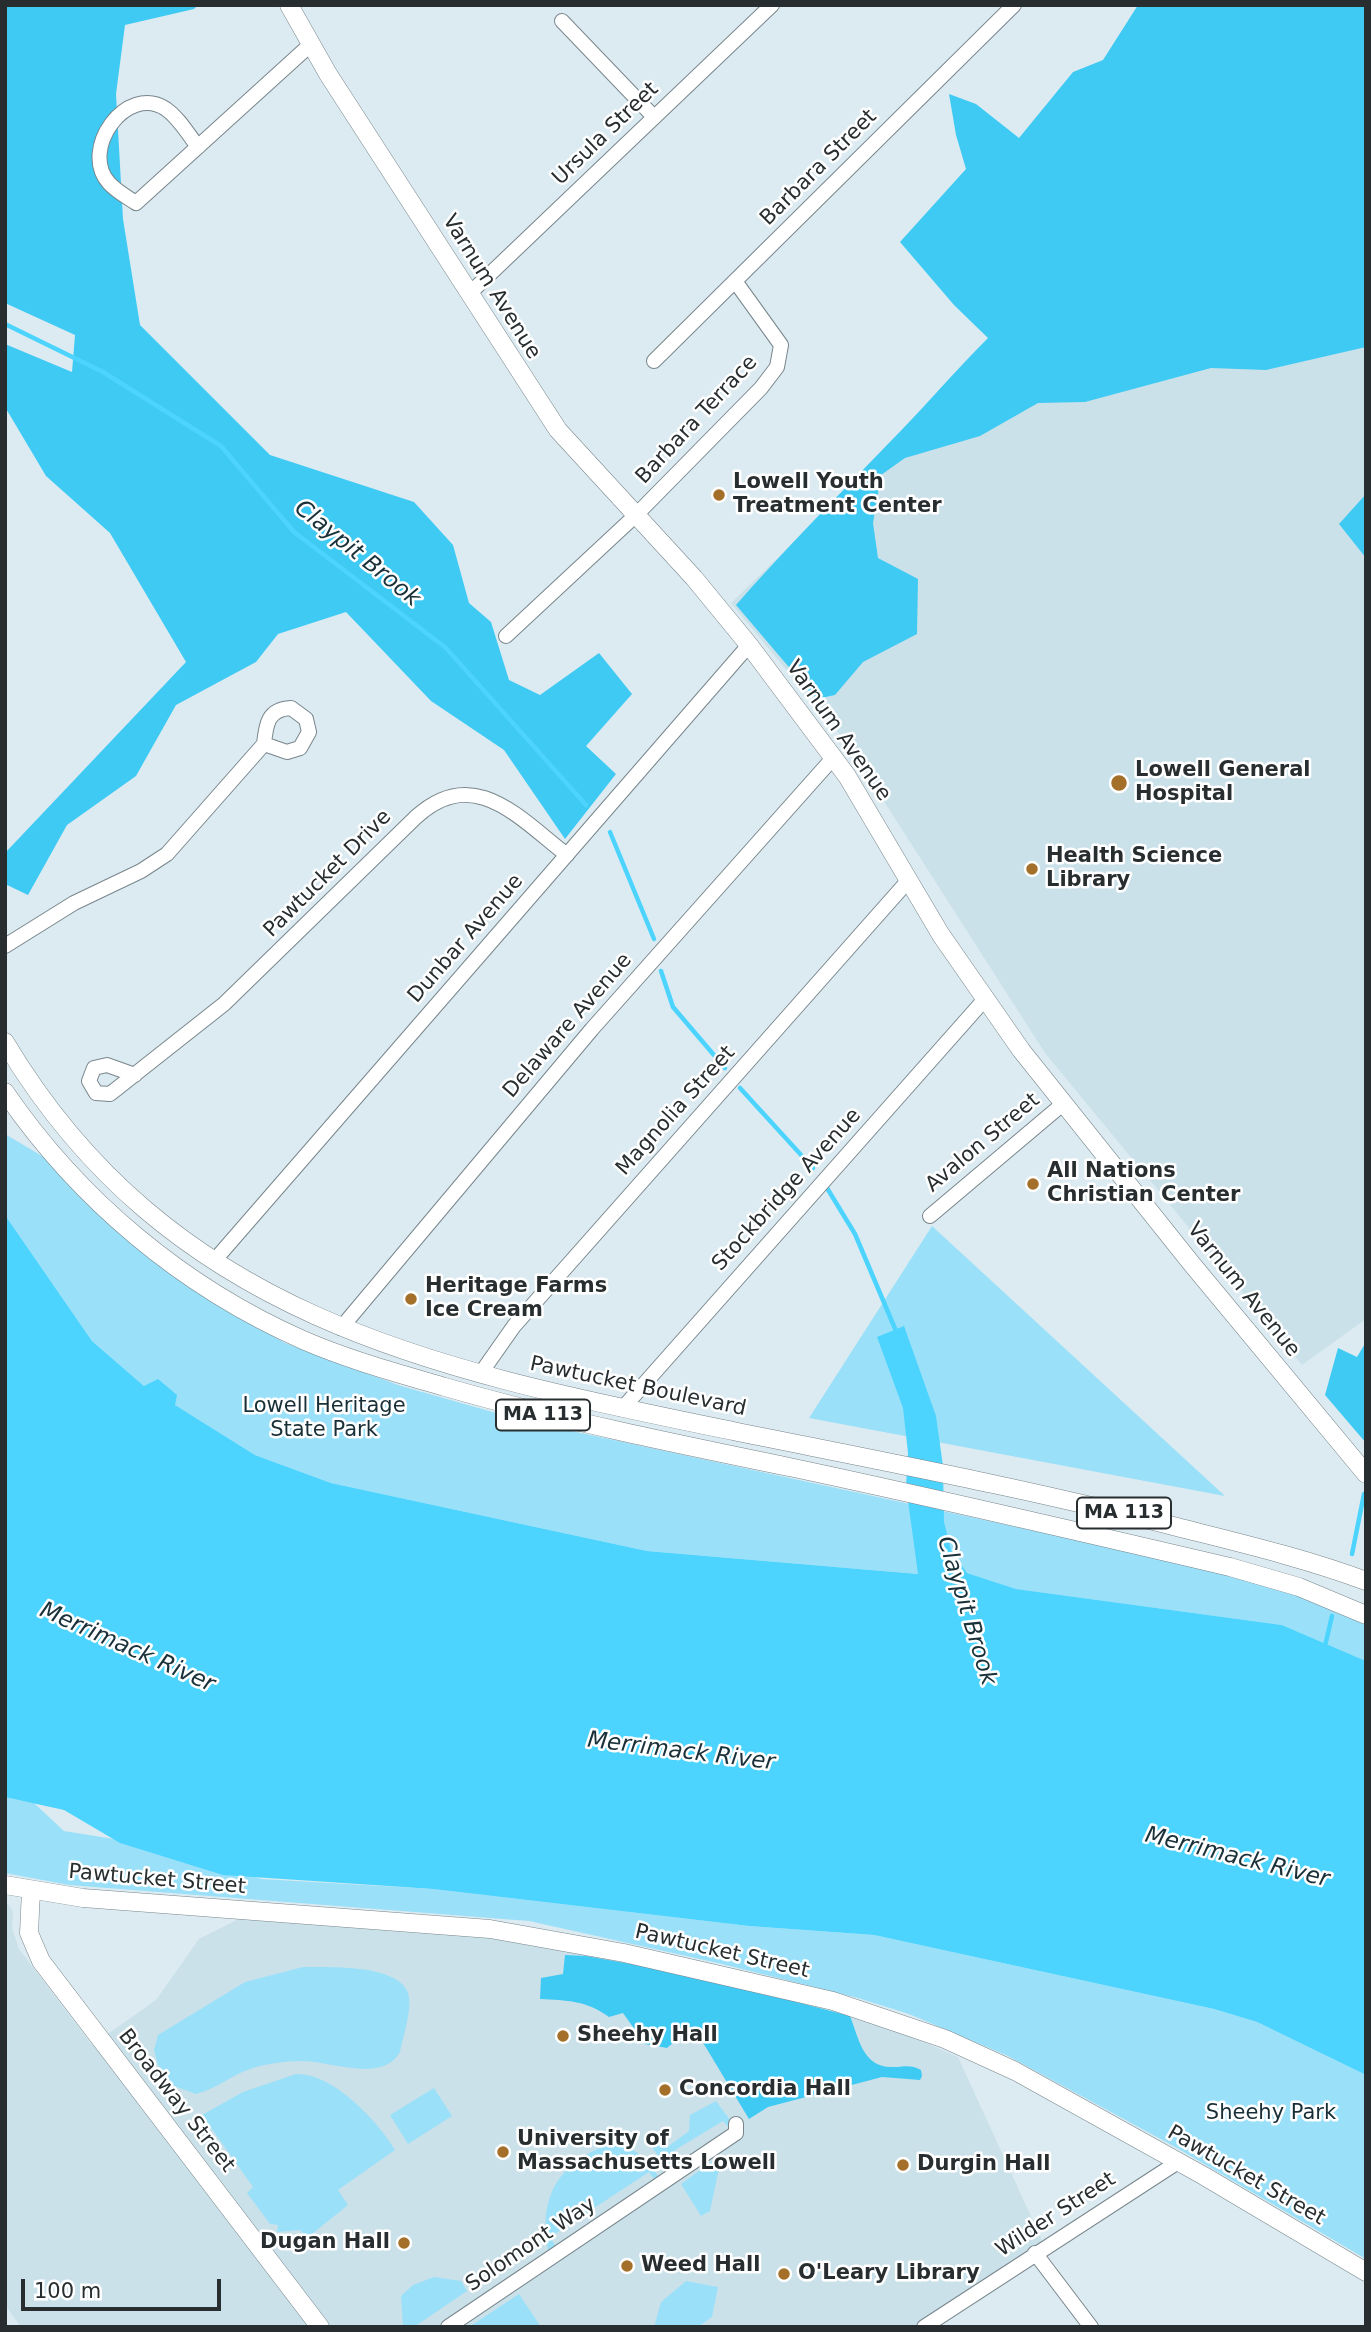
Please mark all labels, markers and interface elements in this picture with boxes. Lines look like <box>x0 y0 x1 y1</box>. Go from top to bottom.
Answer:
street label: Ursula Street <box>548 77 664 191</box>
street label: Barbara Street <box>756 105 882 231</box>
street label: Varnum Avenue <box>436 210 546 364</box>
street label: Barbara Terrace <box>631 350 763 490</box>
place label: Lowell Youth Treatment Center <box>733 470 941 520</box>
marker: Lowell Youth Treatment Center <box>711 487 727 503</box>
water label: Claypit Brook <box>288 495 426 613</box>
street label: Varnum Avenue <box>780 656 896 806</box>
place label: Lowell General Hospital <box>1135 758 1311 808</box>
marker: Lowell General Hospital <box>1109 773 1129 793</box>
street label: Pawtucket Drive <box>259 805 397 943</box>
place label: Health Science Library <box>1046 844 1222 894</box>
marker: Health Science Library <box>1024 861 1040 877</box>
street label: Dunbar Avenue <box>403 869 529 1009</box>
street label: Delaware Avenue <box>498 948 638 1104</box>
street label: Magnolia Street <box>611 1041 741 1181</box>
street label: Avalon Street <box>921 1088 1045 1198</box>
street label: Stockbridge Avenue <box>707 1103 867 1277</box>
place label: All Nations Christian Center <box>1047 1159 1240 1209</box>
marker: All Nations Christian Center <box>1025 1176 1041 1192</box>
street label: Varnum Avenue <box>1181 1218 1305 1362</box>
place label: Heritage Farms Ice Cream <box>425 1274 607 1324</box>
marker: Heritage Farms Ice Cream <box>403 1291 419 1307</box>
street label: Pawtucket Boulevard <box>528 1352 748 1422</box>
park label: Lowell Heritage State Park <box>242 1394 406 1444</box>
road number: MA 113 <box>496 1400 590 1430</box>
road number: MA 113 <box>1077 1498 1171 1528</box>
water label: Claypit Brook <box>930 1533 1002 1689</box>
water label: Merrimack River <box>35 1597 219 1699</box>
water label: Merrimack River <box>586 1727 776 1777</box>
water label: Merrimack River <box>1142 1822 1332 1894</box>
street label: Pawtucket Street <box>67 1860 247 1900</box>
street label: Pawtucket Street <box>632 1920 812 1984</box>
place label: Sheehy Hall <box>577 2023 718 2049</box>
street label: Broadway Street <box>112 2024 240 2178</box>
marker: Sheehy Hall <box>555 2028 571 2044</box>
place label: Concordia Hall <box>679 2077 851 2103</box>
marker: Concordia Hall <box>657 2082 673 2098</box>
park label: Sheehy Park <box>1206 2101 1336 2127</box>
street label: Pawtucket Street <box>1163 2121 1329 2231</box>
place label: University of Massachusetts Lowell <box>517 2127 776 2177</box>
marker: University of Massachusetts Lowell <box>495 2144 511 2160</box>
place label: Durgin Hall <box>917 2152 1050 2178</box>
marker: Durgin Hall <box>895 2157 911 2173</box>
street label: Wilder Street <box>992 2167 1120 2263</box>
street label: Solomont Way <box>461 2192 601 2298</box>
place label: Dugan Hall <box>260 2230 390 2256</box>
marker: Dugan Hall <box>396 2235 412 2251</box>
place label: Weed Hall <box>641 2253 760 2279</box>
marker: Weed Hall <box>619 2258 635 2274</box>
place label: O'Leary Library <box>798 2261 980 2287</box>
scale bar <box>24 2266 224 2310</box>
marker: O'Leary Library <box>776 2266 792 2282</box>
text: 100 m <box>34 2279 101 2303</box>

